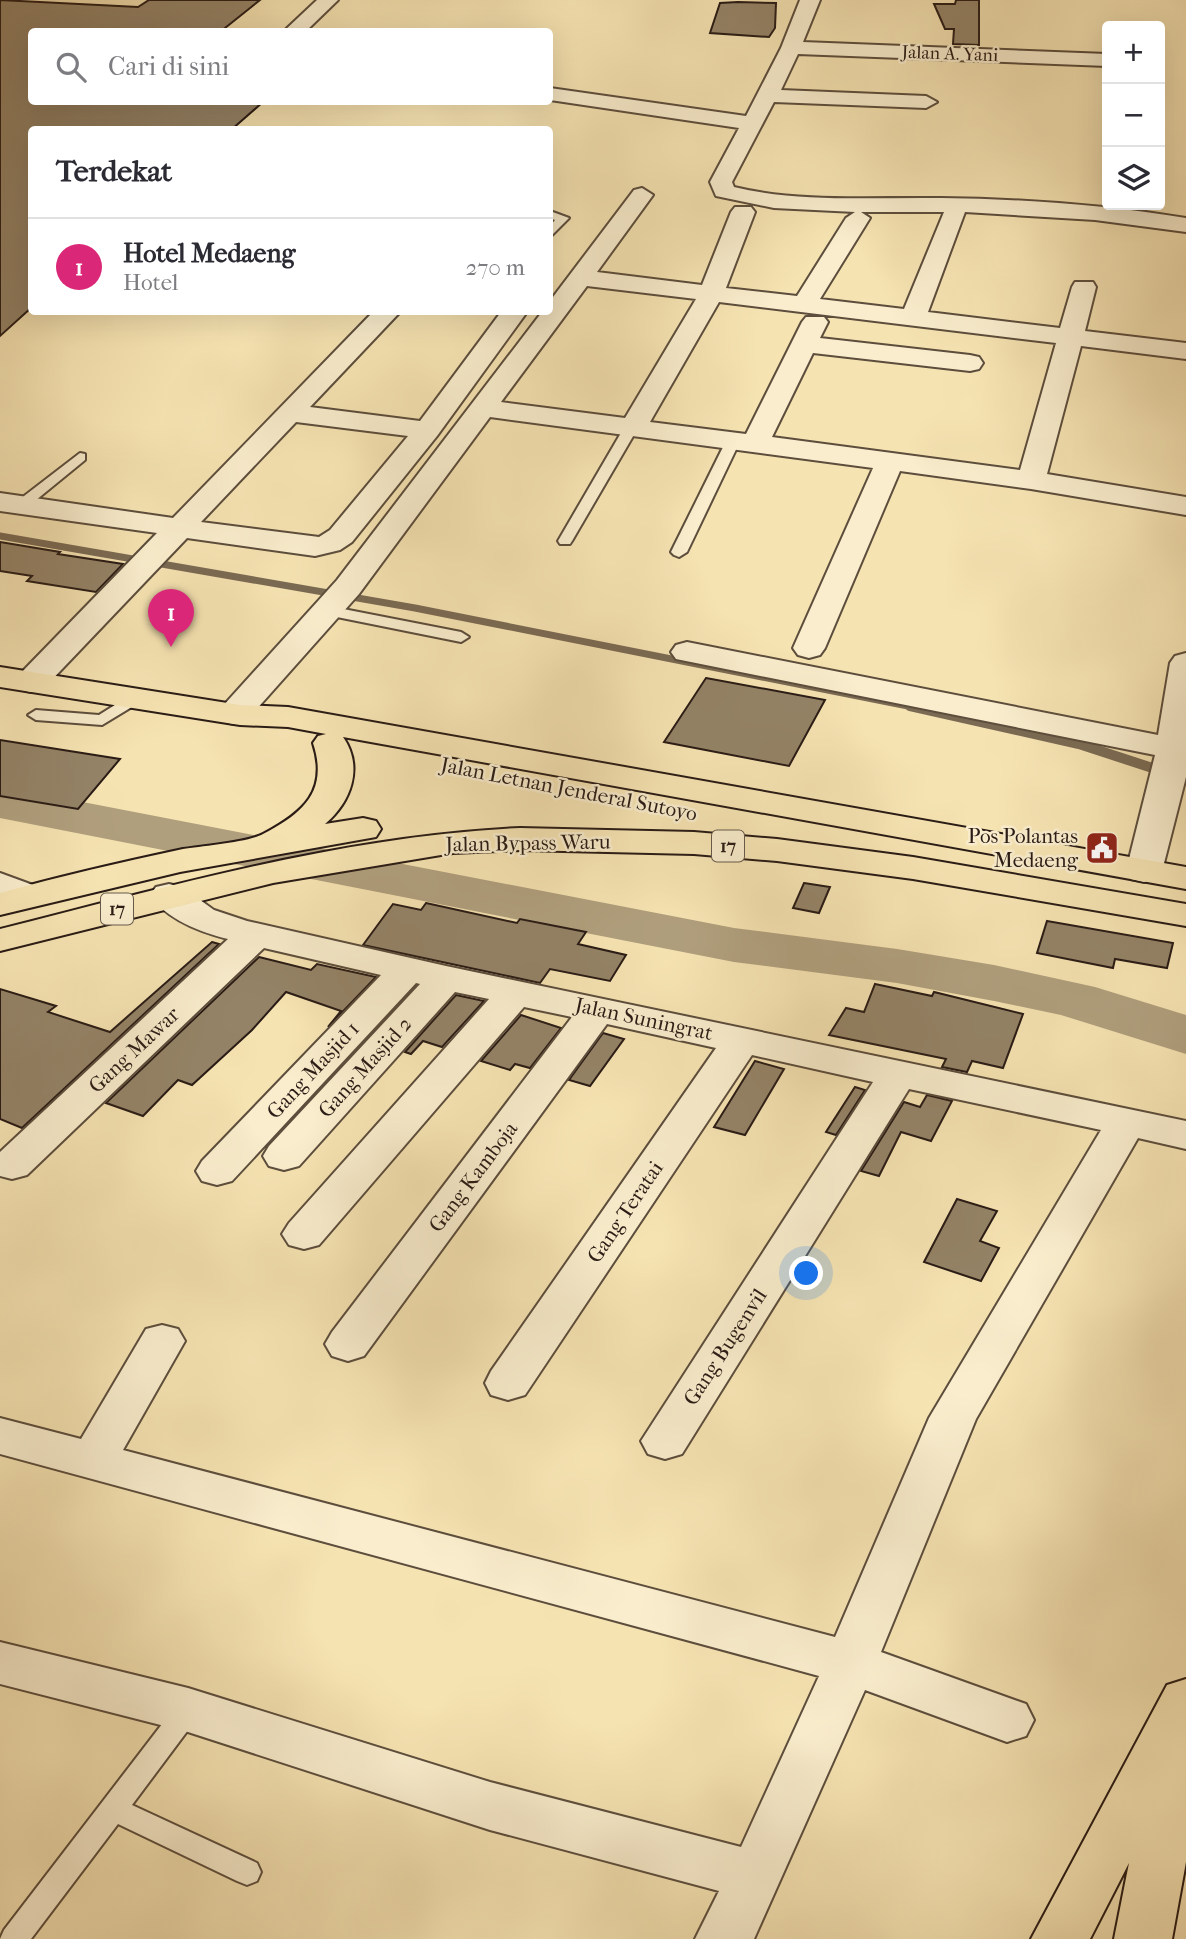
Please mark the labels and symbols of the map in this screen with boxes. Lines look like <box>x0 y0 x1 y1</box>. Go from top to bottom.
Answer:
street label: Jalan A. Yani <box>899 42 999 66</box>
pin: 1 <box>148 589 194 647</box>
street label: Jalan Letnan Jenderal Sutoyo <box>437 752 699 826</box>
place label: Pos Polantas Medaeng <box>968 824 1079 872</box>
public building icon: Pos Polantas Medaeng <box>1083 829 1121 867</box>
street label: Jalan Bypass Waru <box>443 830 611 856</box>
road number: 17 <box>712 831 744 862</box>
road number: 17 <box>101 894 133 925</box>
street label: Jalan Suningrat <box>571 992 716 1045</box>
street label: Gang Mawar <box>84 1002 184 1098</box>
street label: Gang Masjid 2 <box>313 1012 417 1122</box>
street label: Gang Masjid 1 <box>262 1016 364 1124</box>
street label: Gang Kamboja <box>424 1117 522 1237</box>
street label: Gang Teratai <box>582 1157 668 1267</box>
your location <box>789 1256 823 1290</box>
street label: Gang Bugenvil <box>678 1284 772 1410</box>

